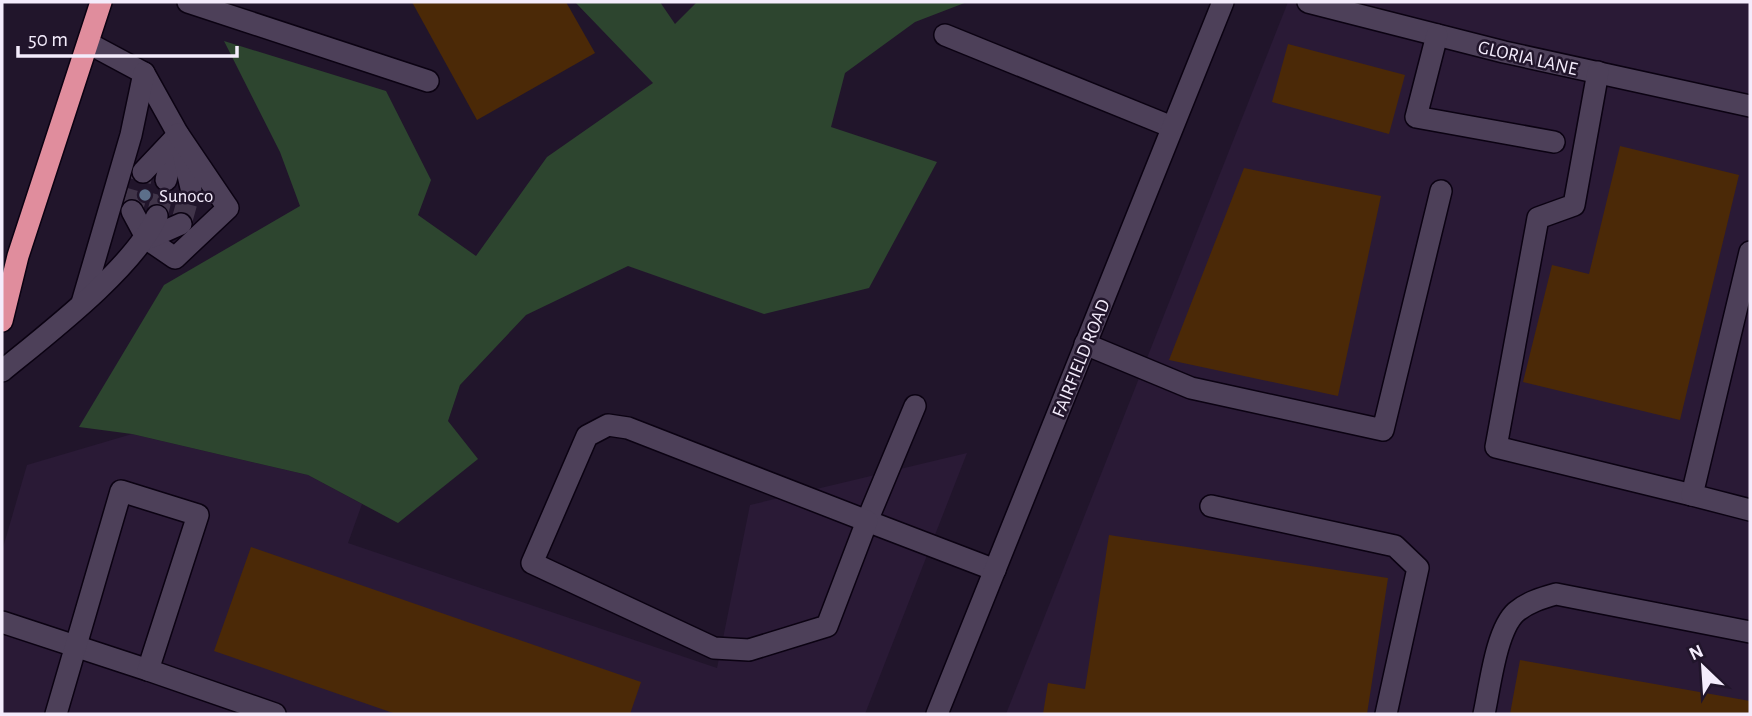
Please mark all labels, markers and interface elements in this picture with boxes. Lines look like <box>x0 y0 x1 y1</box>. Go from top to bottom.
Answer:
scale bar <box>18 14 236 58</box>
text: 50 m <box>28 29 68 50</box>
street label: GLORIA LANE <box>1476 38 1579 79</box>
marker: Sunoco <box>137 187 153 203</box>
place label: Sunoco <box>159 187 213 206</box>
street label: FAIRFIELD ROAD <box>1049 297 1114 420</box>
north arrow <box>1668 632 1738 702</box>
text: N <box>1686 642 1706 664</box>

